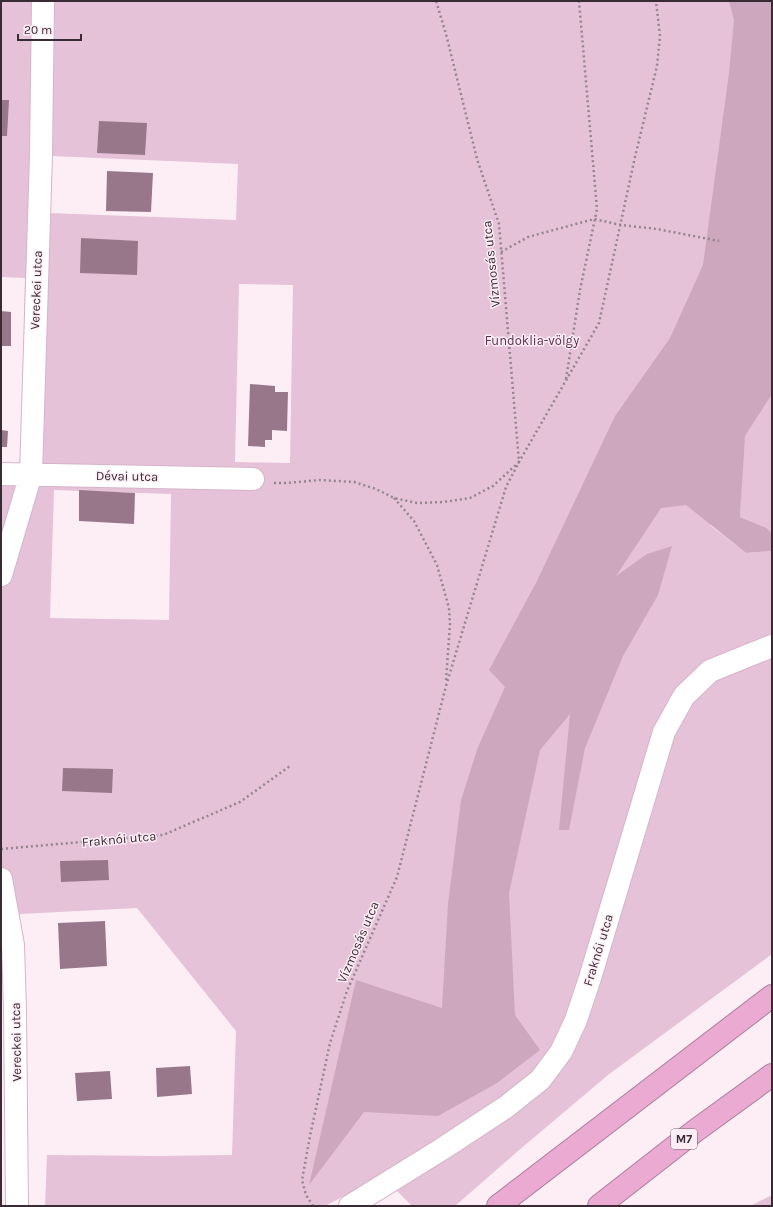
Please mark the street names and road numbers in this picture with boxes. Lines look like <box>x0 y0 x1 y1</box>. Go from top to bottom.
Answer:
street label: Vízmosás utca <box>479 220 503 308</box>
street label: Vereckei utca <box>27 250 45 330</box>
street label: Dévai utca <box>96 468 158 484</box>
street label: Fraknói utca <box>81 828 157 850</box>
street label: Vízmosás utca <box>334 899 382 985</box>
street label: Fraknói utca <box>580 912 616 988</box>
street label: Vereckei utca <box>8 1002 24 1082</box>
road number: M7 <box>671 1129 697 1149</box>

